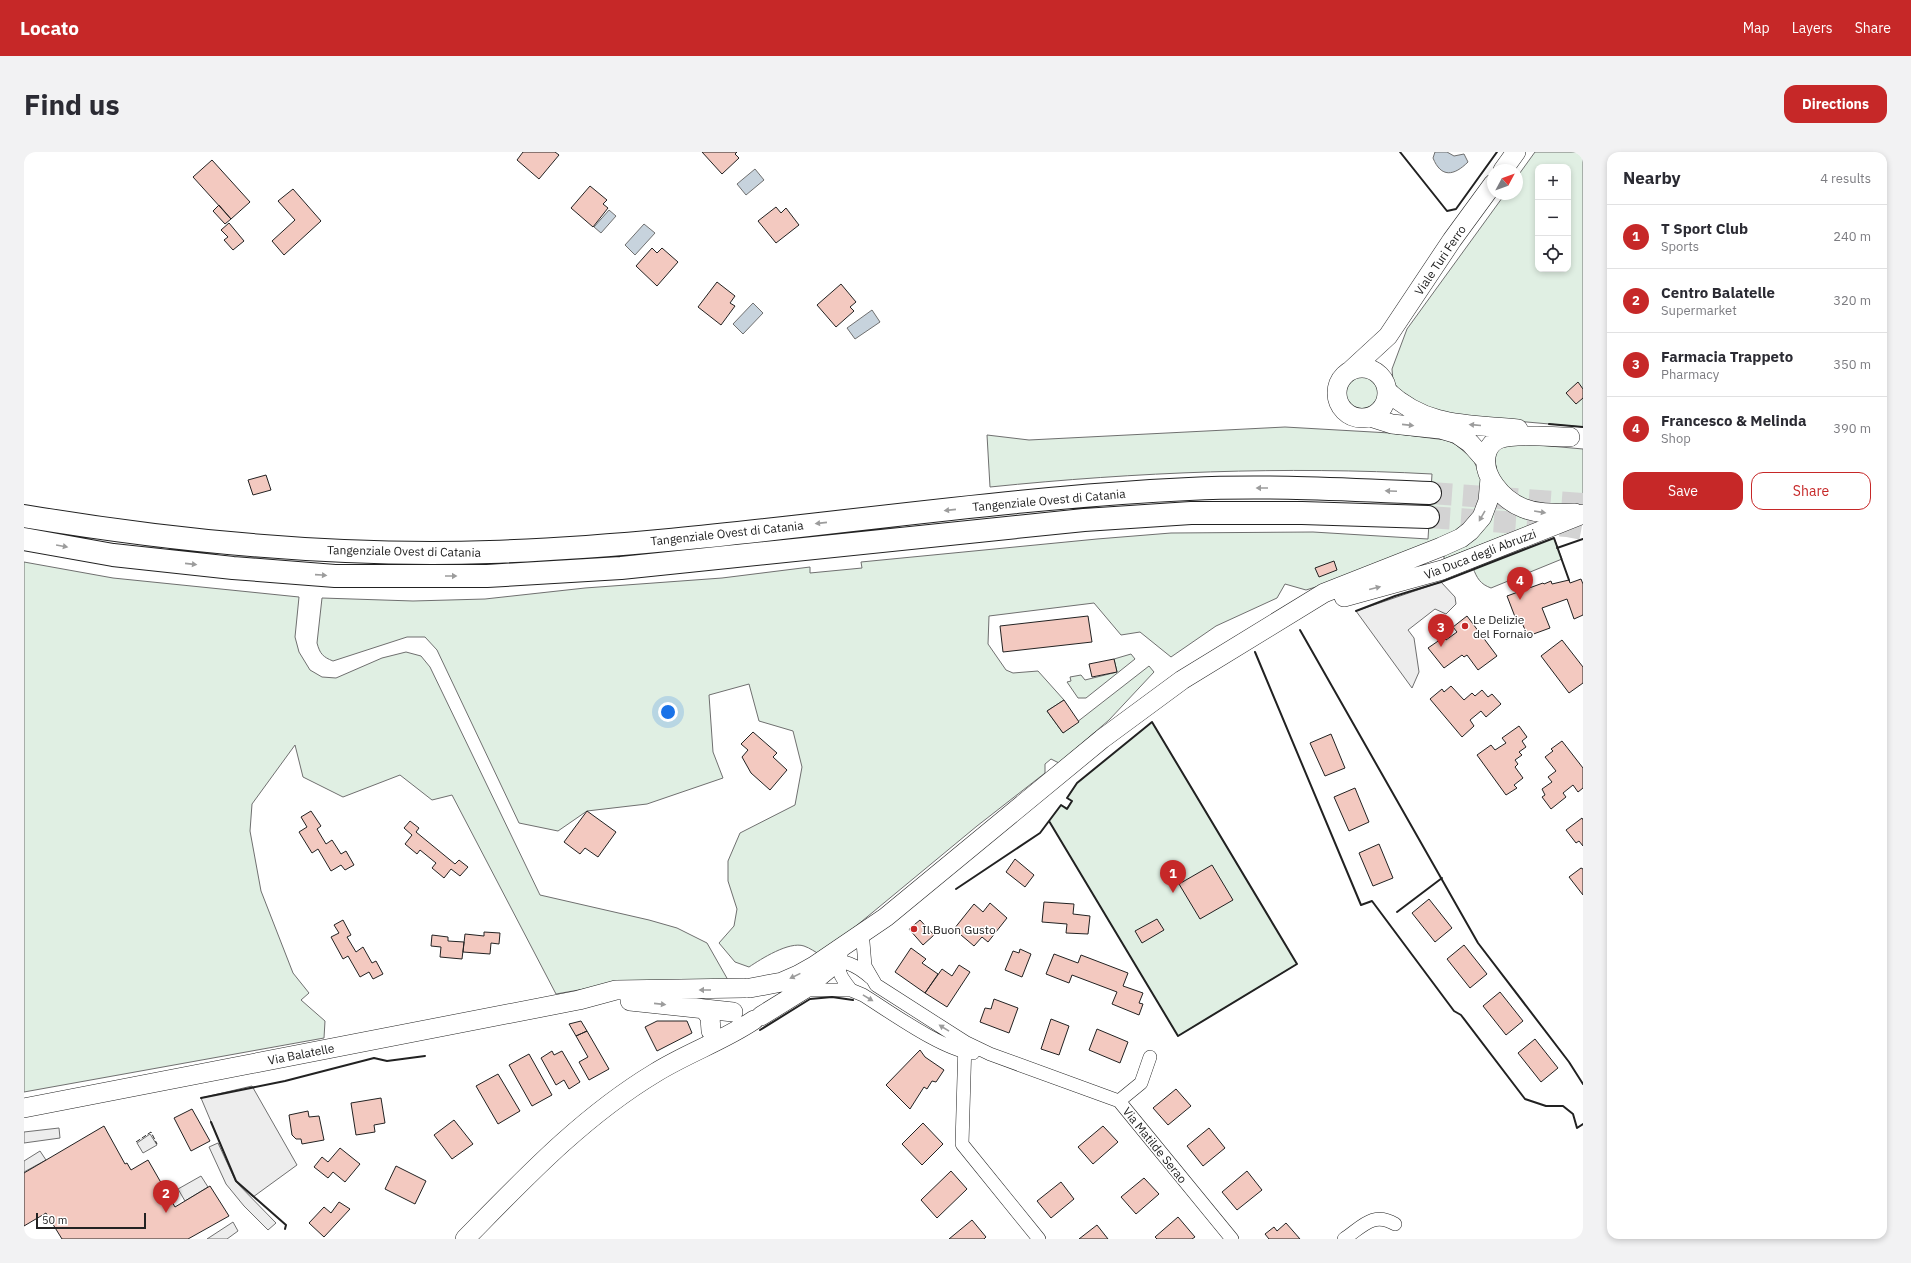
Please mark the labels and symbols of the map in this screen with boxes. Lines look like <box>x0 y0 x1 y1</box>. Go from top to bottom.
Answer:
north arrow <box>1487 164 1523 200</box>
street label: Viale Turi Ferro <box>1411 222 1469 298</box>
one-way arrow <box>1469 421 1481 428</box>
one-way arrow <box>1402 422 1414 429</box>
one-way arrow <box>1255 485 1268 491</box>
street label: Tangenziale Ovest di Catania <box>972 486 1127 514</box>
one-way arrow <box>1384 488 1397 494</box>
one-way arrow <box>944 506 957 513</box>
one-way arrow <box>1533 509 1546 515</box>
one-way arrow <box>1479 510 1485 522</box>
street label: Tangenziale Ovest di Catania <box>650 517 805 548</box>
one-way arrow <box>815 520 827 526</box>
street label: Via Duca degli Abruzzi <box>1422 526 1538 582</box>
street label: Tangenziale Ovest di Catania <box>327 542 482 560</box>
one-way arrow <box>56 543 69 549</box>
one-way arrow <box>185 560 197 567</box>
pin: 4 <box>1507 567 1533 600</box>
one-way arrow <box>315 571 327 578</box>
one-way arrow <box>445 573 458 579</box>
one-way arrow <box>1369 584 1381 590</box>
place label: Le Delizie del Fornaio <box>1473 612 1533 641</box>
pin: 3 <box>1428 614 1454 647</box>
marker: Le Delizie del Fornaio <box>1460 621 1470 631</box>
your location <box>658 702 678 722</box>
pin: 1 <box>1160 860 1186 893</box>
place label: Il Buon Gusto <box>922 922 996 937</box>
marker: Il Buon Gusto <box>909 924 919 934</box>
one-way arrow <box>789 973 801 979</box>
one-way arrow <box>698 987 711 993</box>
one-way arrow <box>862 994 874 1001</box>
one-way arrow <box>654 1001 666 1007</box>
one-way arrow <box>939 1024 949 1032</box>
street label: Via Balatelle <box>267 1040 336 1068</box>
street label: Via Matilde Serao <box>1120 1104 1190 1186</box>
pin: 2 <box>153 1180 179 1213</box>
scale bar <box>36 1211 146 1230</box>

